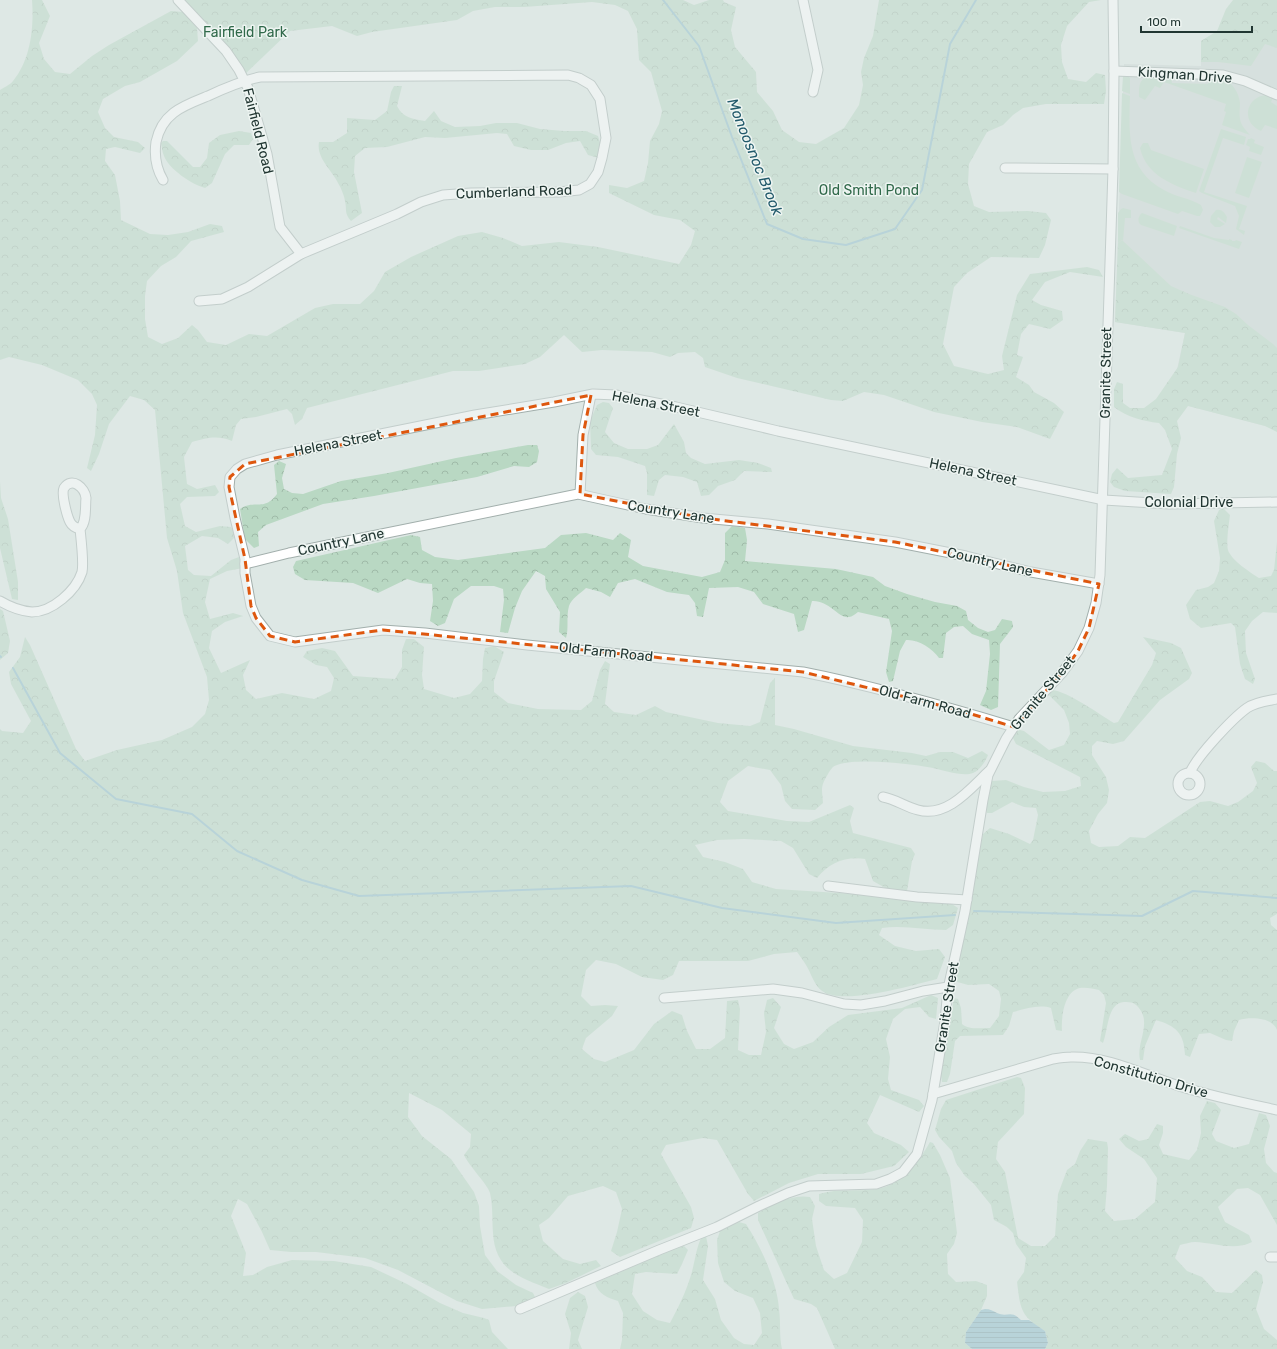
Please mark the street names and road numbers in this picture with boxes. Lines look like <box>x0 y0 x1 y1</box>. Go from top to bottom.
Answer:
street label: Kingman Drive <box>1137 63 1233 87</box>
street label: Fairfield Road <box>239 86 277 176</box>
street label: Cumberland Road <box>456 181 572 203</box>
street label: Granite Street <box>1097 327 1115 419</box>
street label: Helena Street <box>611 387 702 421</box>
street label: Helena Street <box>293 426 384 460</box>
street label: Helena Street <box>928 454 1019 490</box>
street label: Colonial Drive <box>1145 494 1234 511</box>
street label: Country Lane <box>626 497 716 527</box>
street label: Country Lane <box>296 525 386 559</box>
street label: Country Lane <box>945 544 1035 580</box>
street label: Old Farm Road <box>558 639 654 665</box>
street label: Granite Street <box>1007 652 1079 734</box>
street label: Old Farm Road <box>877 682 973 722</box>
street label: Granite Street <box>931 960 963 1054</box>
street label: Constitution Drive <box>1092 1053 1210 1102</box>

